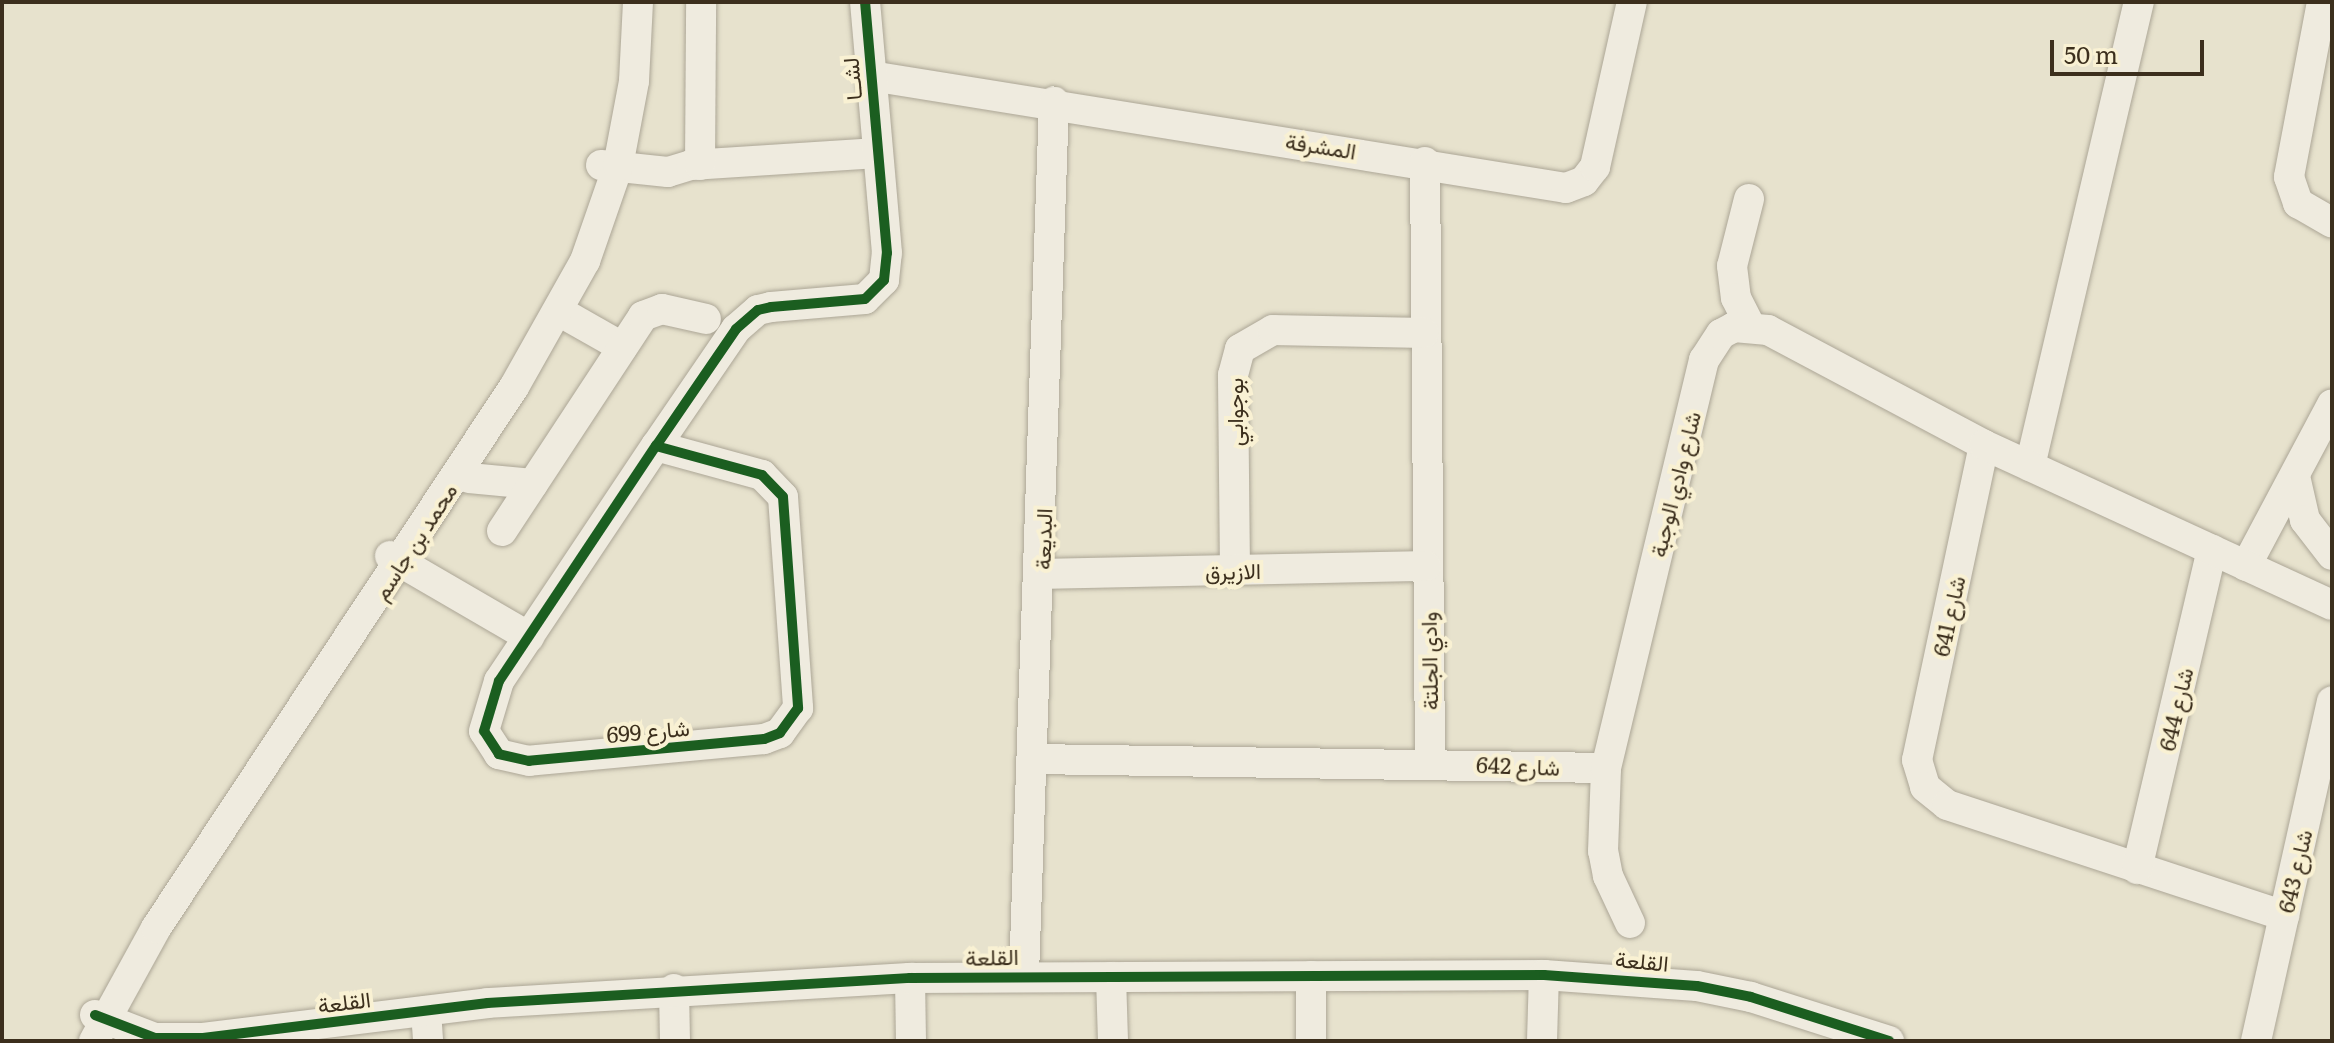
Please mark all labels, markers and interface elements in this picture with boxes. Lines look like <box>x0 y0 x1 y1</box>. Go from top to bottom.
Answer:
scale bar <box>2054 24 2208 74</box>
text: 50 m <box>2064 36 2118 71</box>
street label: لشــا <box>836 57 866 101</box>
street label: المشرفة <box>1284 126 1358 164</box>
street label: بوجوابي <box>1221 378 1247 446</box>
street label: شارع وادي الوجبة <box>1643 409 1705 559</box>
street label: محمد بن جاسم <box>366 478 462 604</box>
street label: البديعة <box>1028 508 1056 570</box>
street label: الازيرق <box>1205 556 1261 584</box>
street label: شارع 641 <box>1927 573 1969 659</box>
street label: وادي الجلتة <box>1414 611 1442 711</box>
street label: شارع 644 <box>2153 665 2197 753</box>
street label: شارع 699 <box>605 713 691 747</box>
street label: شارع 642 <box>1476 750 1560 780</box>
street label: شارع 643 <box>2272 827 2316 915</box>
street label: القلعة <box>965 942 1019 970</box>
street label: القلعة <box>1614 945 1670 975</box>
street label: القلعة <box>316 985 372 1017</box>

